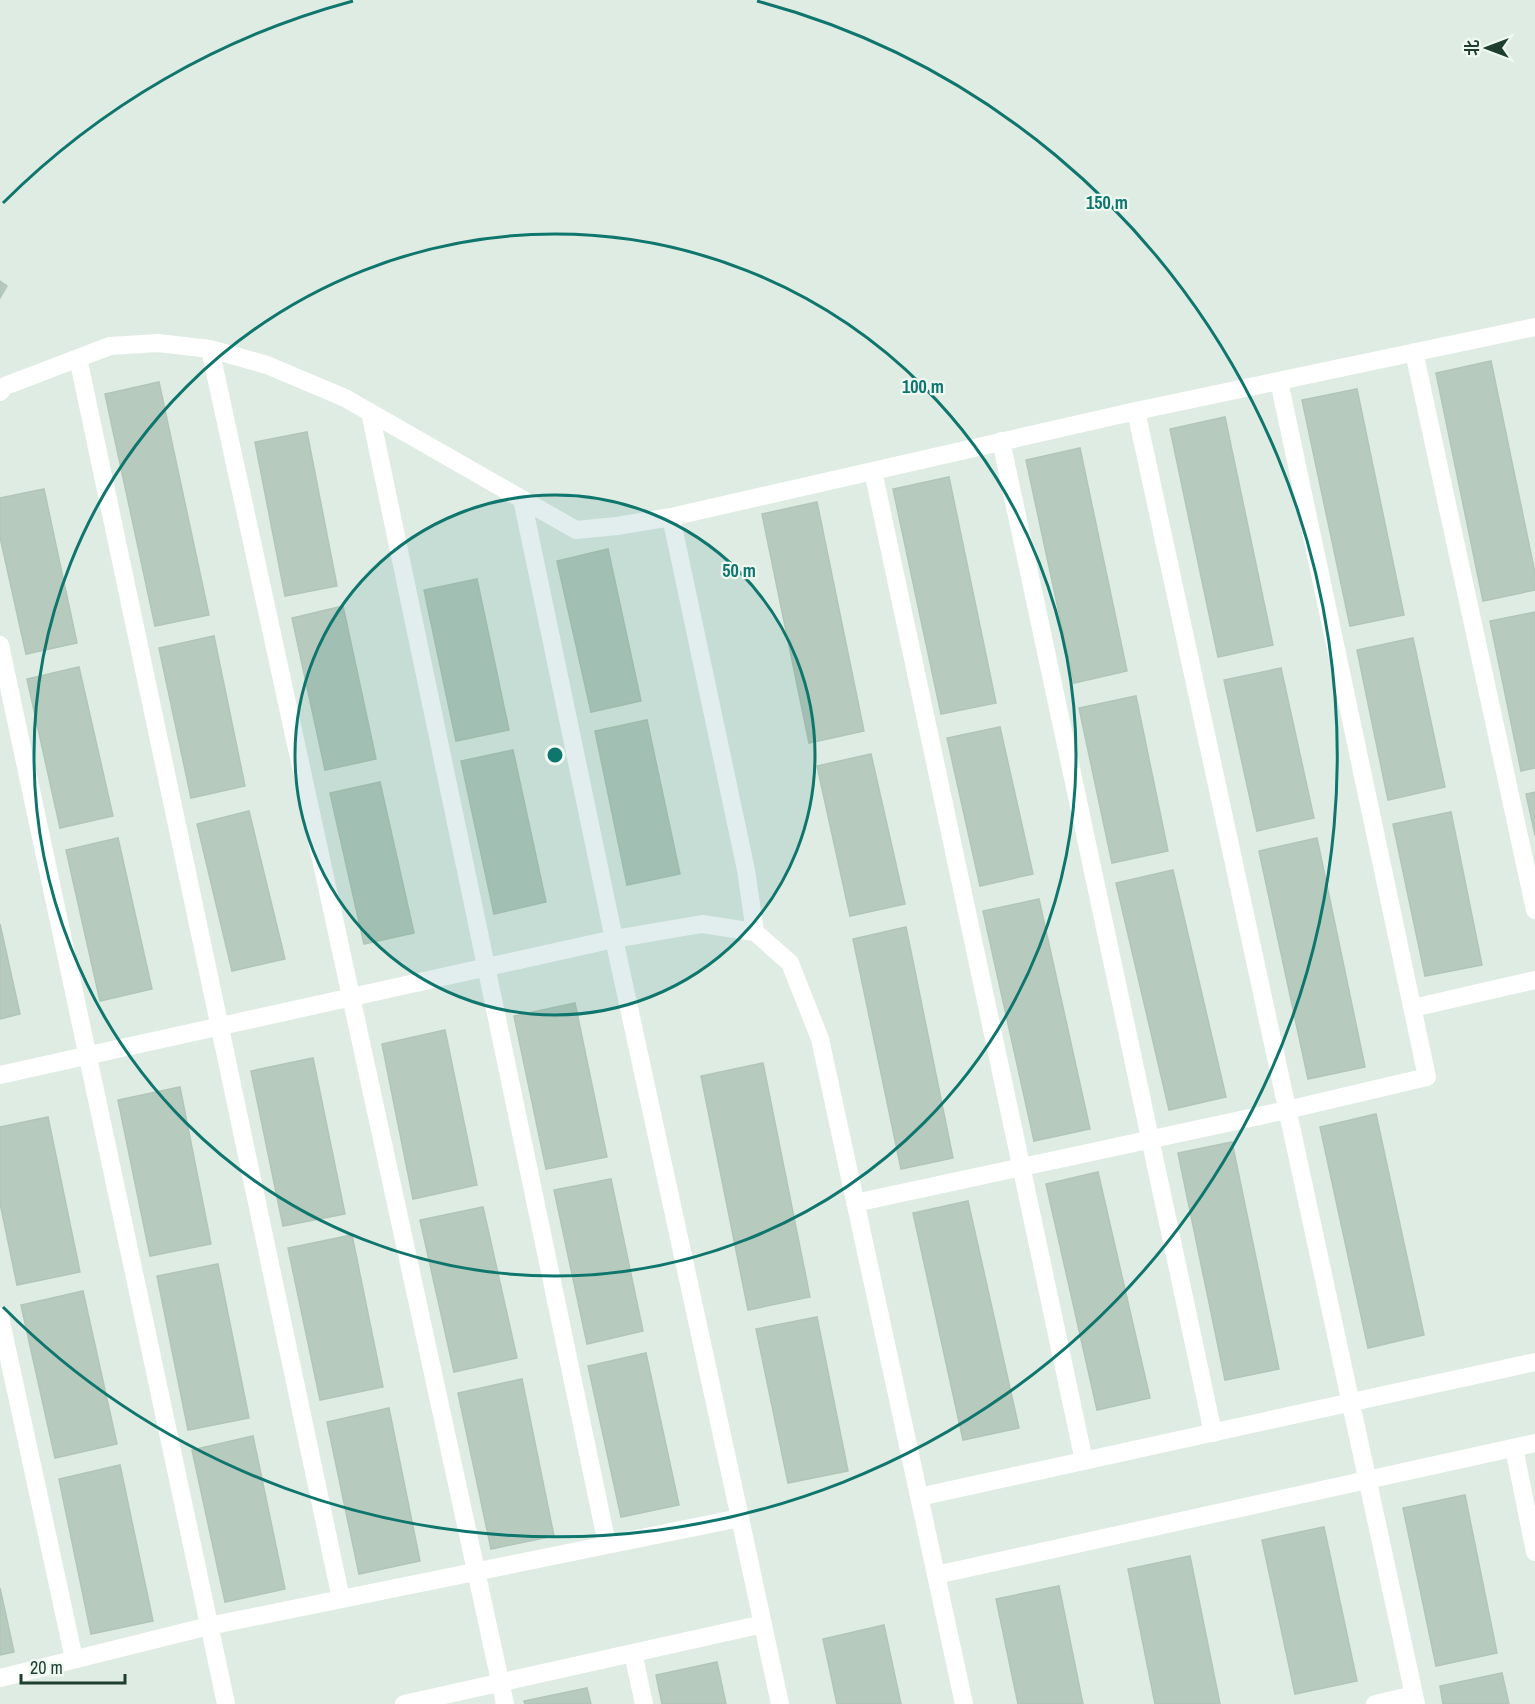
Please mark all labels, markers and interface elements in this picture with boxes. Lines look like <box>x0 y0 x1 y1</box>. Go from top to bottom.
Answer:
north arrow <box>1457 18 1517 78</box>
text: 北 <box>1461 40 1483 56</box>
text: 150 m <box>1086 190 1128 215</box>
text: 100 m <box>902 374 944 399</box>
text: 50 m <box>722 558 756 583</box>
centre of rings <box>545 745 565 765</box>
scale bar <box>21 1647 124 1685</box>
text: 20 m <box>30 1655 63 1680</box>

